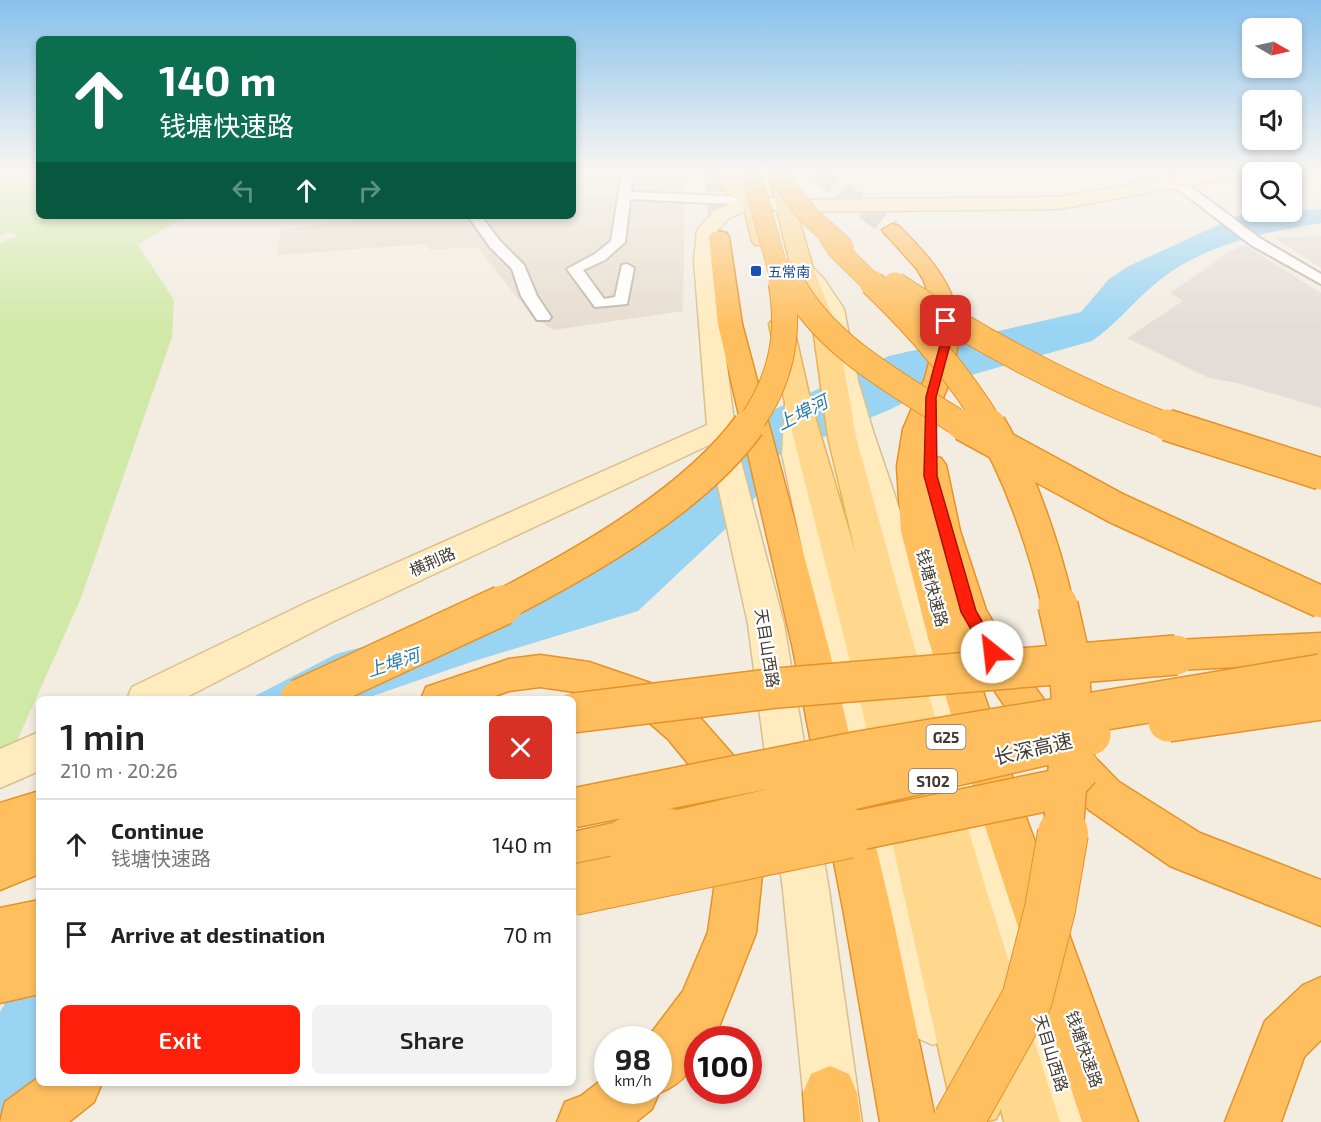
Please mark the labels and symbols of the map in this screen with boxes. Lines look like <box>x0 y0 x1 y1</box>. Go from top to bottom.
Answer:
north arrow <box>1242 18 1302 78</box>
place label: 五常南 <box>768 263 810 280</box>
marker: 五常南 <box>749 264 763 278</box>
pin <box>920 295 971 346</box>
water label: 上埠河 <box>773 389 834 434</box>
street label: 横荆路 <box>406 543 458 579</box>
street label: 钱塘快速路 <box>913 547 953 629</box>
street label: 天目山西路 <box>752 607 784 689</box>
position arrow <box>960 620 1024 684</box>
water label: 上埠河 <box>364 642 425 681</box>
road number: G25 <box>926 725 966 749</box>
street label: 长深高速 <box>991 727 1075 769</box>
road number: S102 <box>909 769 957 793</box>
street label: 钱塘快速路 <box>1063 1008 1107 1090</box>
street label: 天目山西路 <box>1031 1012 1073 1094</box>
speed limit sign: 100 <box>684 1026 762 1104</box>

